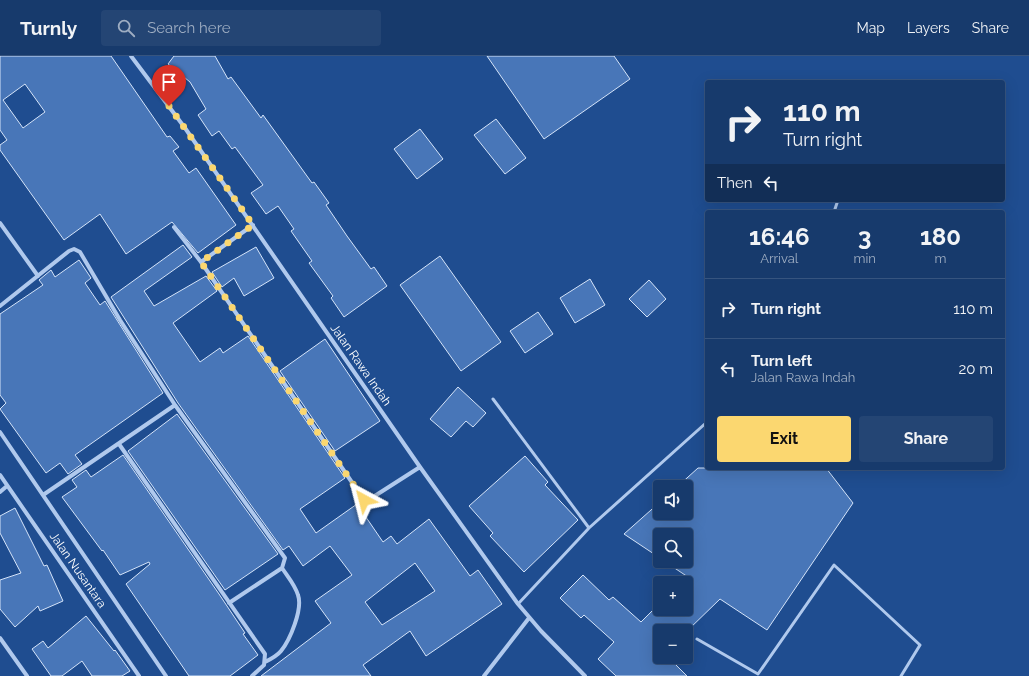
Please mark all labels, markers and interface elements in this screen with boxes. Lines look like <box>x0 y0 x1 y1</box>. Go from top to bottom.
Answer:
search box <box>101 10 381 46</box>
text: Turnly <box>20 17 77 39</box>
icon: search <box>115 17 137 39</box>
text: Search here <box>147 19 231 37</box>
text: Map <box>857 20 885 36</box>
text: Layers <box>907 20 950 36</box>
text: Share <box>972 20 1009 36</box>
pin <box>152 65 186 106</box>
icon: arrive <box>158 71 180 93</box>
text: 110 m <box>783 95 861 128</box>
icon: right <box>717 96 769 148</box>
text: Turn right <box>783 129 862 150</box>
icon: left <box>760 172 782 194</box>
text: Then <box>717 174 752 192</box>
text: 16:46 <box>749 222 810 251</box>
text: 3 <box>858 222 871 251</box>
text: 180 <box>920 222 961 251</box>
text: Arrival <box>760 251 798 266</box>
text: min <box>854 251 876 266</box>
text: m <box>934 251 946 266</box>
icon: right <box>717 298 739 320</box>
text: Turn right <box>751 300 821 318</box>
text: 110 m <box>953 300 993 318</box>
street label: Jalan Rawa Indah <box>328 322 394 408</box>
text: Turn left <box>751 352 812 370</box>
icon: left <box>717 358 739 380</box>
text: 20 m <box>958 360 993 378</box>
text: Jalan Rawa Indah <box>751 370 855 385</box>
button: Exit <box>717 416 851 462</box>
button: Share <box>859 416 993 462</box>
position arrow <box>343 479 385 521</box>
map controls <box>653 480 693 664</box>
button: sound <box>653 480 693 520</box>
button: search <box>653 528 693 568</box>
street label: Jalan Nusantara <box>47 530 109 610</box>
button: + <box>653 576 693 616</box>
button: − <box>653 624 693 664</box>

